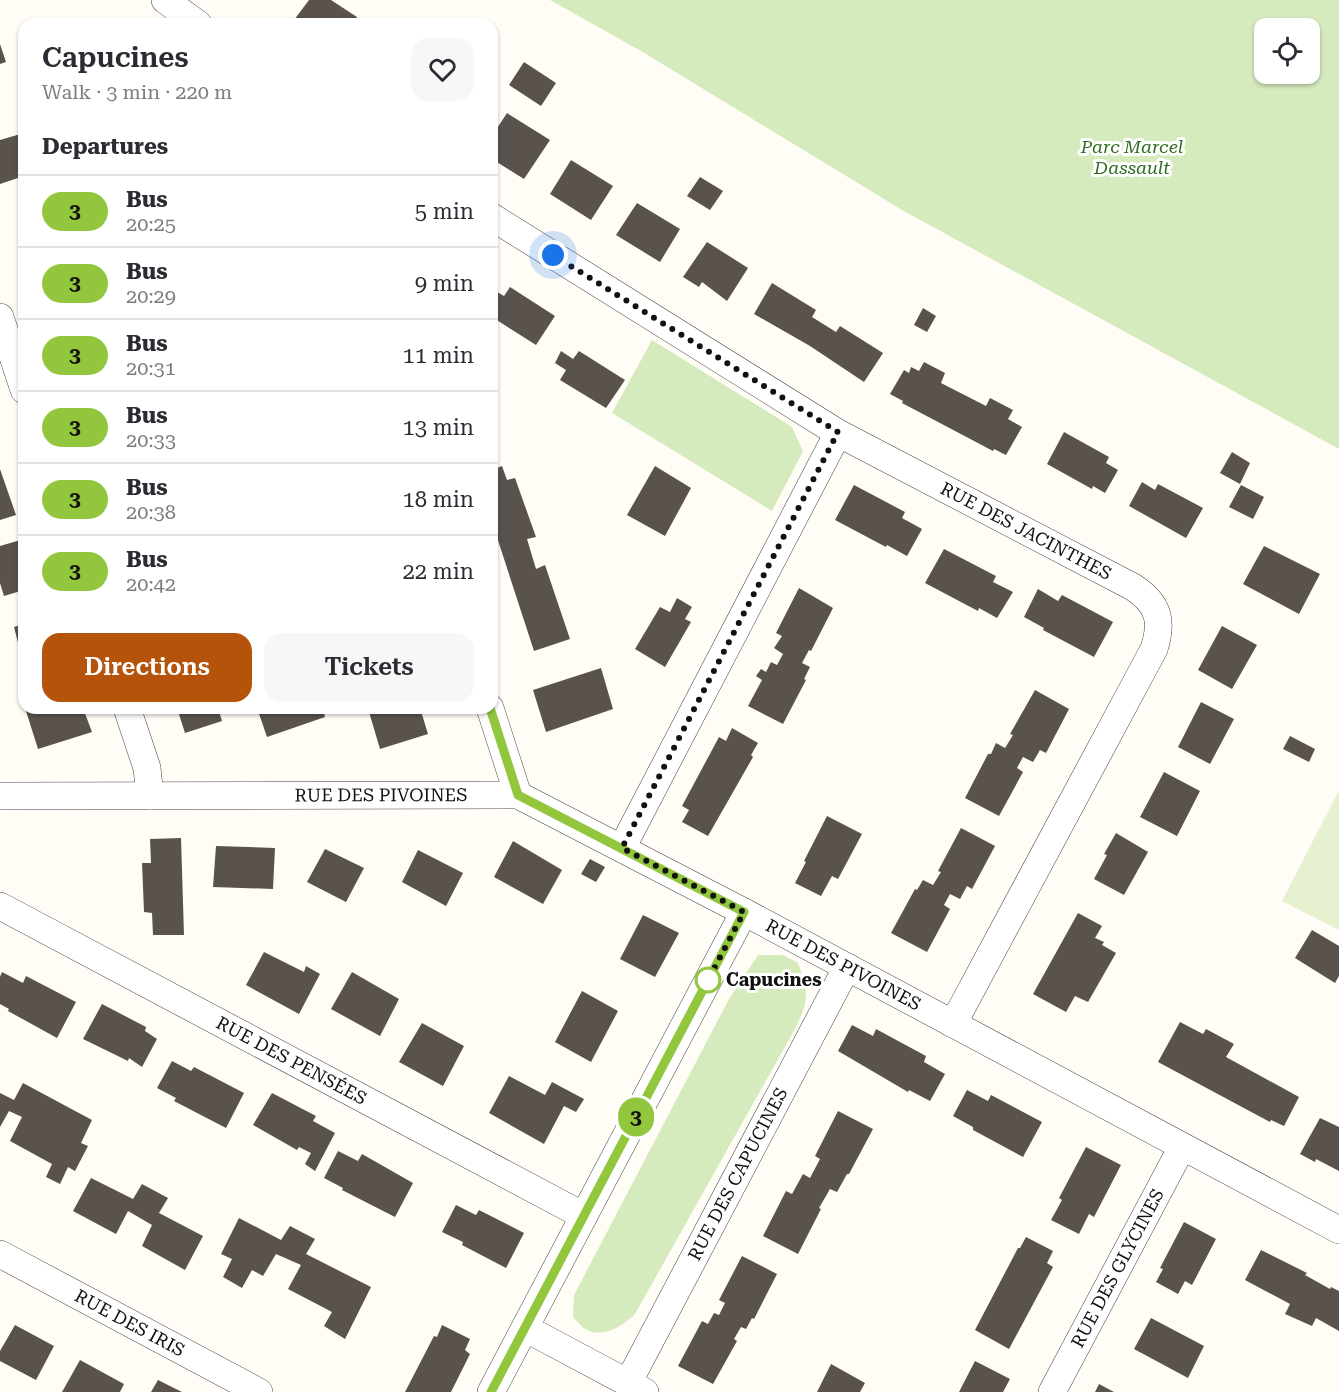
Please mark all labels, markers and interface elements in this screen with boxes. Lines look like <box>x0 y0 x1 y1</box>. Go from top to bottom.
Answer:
map controls <box>1254 18 1320 84</box>
button: locate <box>1254 18 1320 84</box>
button: heart <box>411 38 474 101</box>
text: Capucines <box>42 41 188 74</box>
text: Walk · 3 min · 220 m <box>42 80 232 104</box>
text: Departures <box>42 134 168 159</box>
park label: Parc Marcel Dassault <box>1080 136 1183 178</box>
text: Bus <box>126 187 168 212</box>
text: 3 <box>69 199 81 223</box>
text: 5 min <box>415 199 474 224</box>
text: 20:25 <box>126 212 176 236</box>
your location <box>538 240 568 270</box>
text: Bus <box>126 259 168 284</box>
text: 3 <box>69 271 81 295</box>
text: 9 min <box>415 271 474 296</box>
text: 20:29 <box>126 284 176 308</box>
text: Bus <box>126 331 168 356</box>
text: 3 <box>69 343 81 367</box>
text: 11 min <box>403 343 474 368</box>
text: 20:31 <box>126 356 176 380</box>
text: Bus <box>126 403 168 428</box>
text: 3 <box>69 415 81 439</box>
text: 13 min <box>403 415 474 440</box>
text: 20:33 <box>126 428 176 452</box>
text: Bus <box>126 475 168 500</box>
street label: RUE DES JACINTHES <box>937 477 1115 584</box>
text: 3 <box>69 487 81 511</box>
text: 18 min <box>403 487 474 512</box>
text: 20:38 <box>126 500 176 524</box>
text: Bus <box>126 547 168 572</box>
text: 3 <box>69 559 81 583</box>
text: 22 min <box>403 559 474 584</box>
text: 20:42 <box>126 572 176 596</box>
button: Directions <box>42 633 252 702</box>
button: Tickets <box>264 633 474 702</box>
street label: RUE DES PIVOINES <box>295 784 467 805</box>
street label: RUE DES PIVOINES <box>762 915 925 1015</box>
marker: Capucines <box>695 967 721 993</box>
place label: Capucines <box>726 969 821 990</box>
street label: RUE DES PENSÉES <box>213 1012 370 1109</box>
street label: RUE DES CAPUCINES <box>683 1084 792 1264</box>
line badge: 3 <box>616 1098 656 1136</box>
text: 3 <box>630 1105 642 1129</box>
street label: RUE DES GLYCINES <box>1066 1185 1168 1351</box>
street label: RUE DES IRIS <box>71 1285 188 1360</box>

